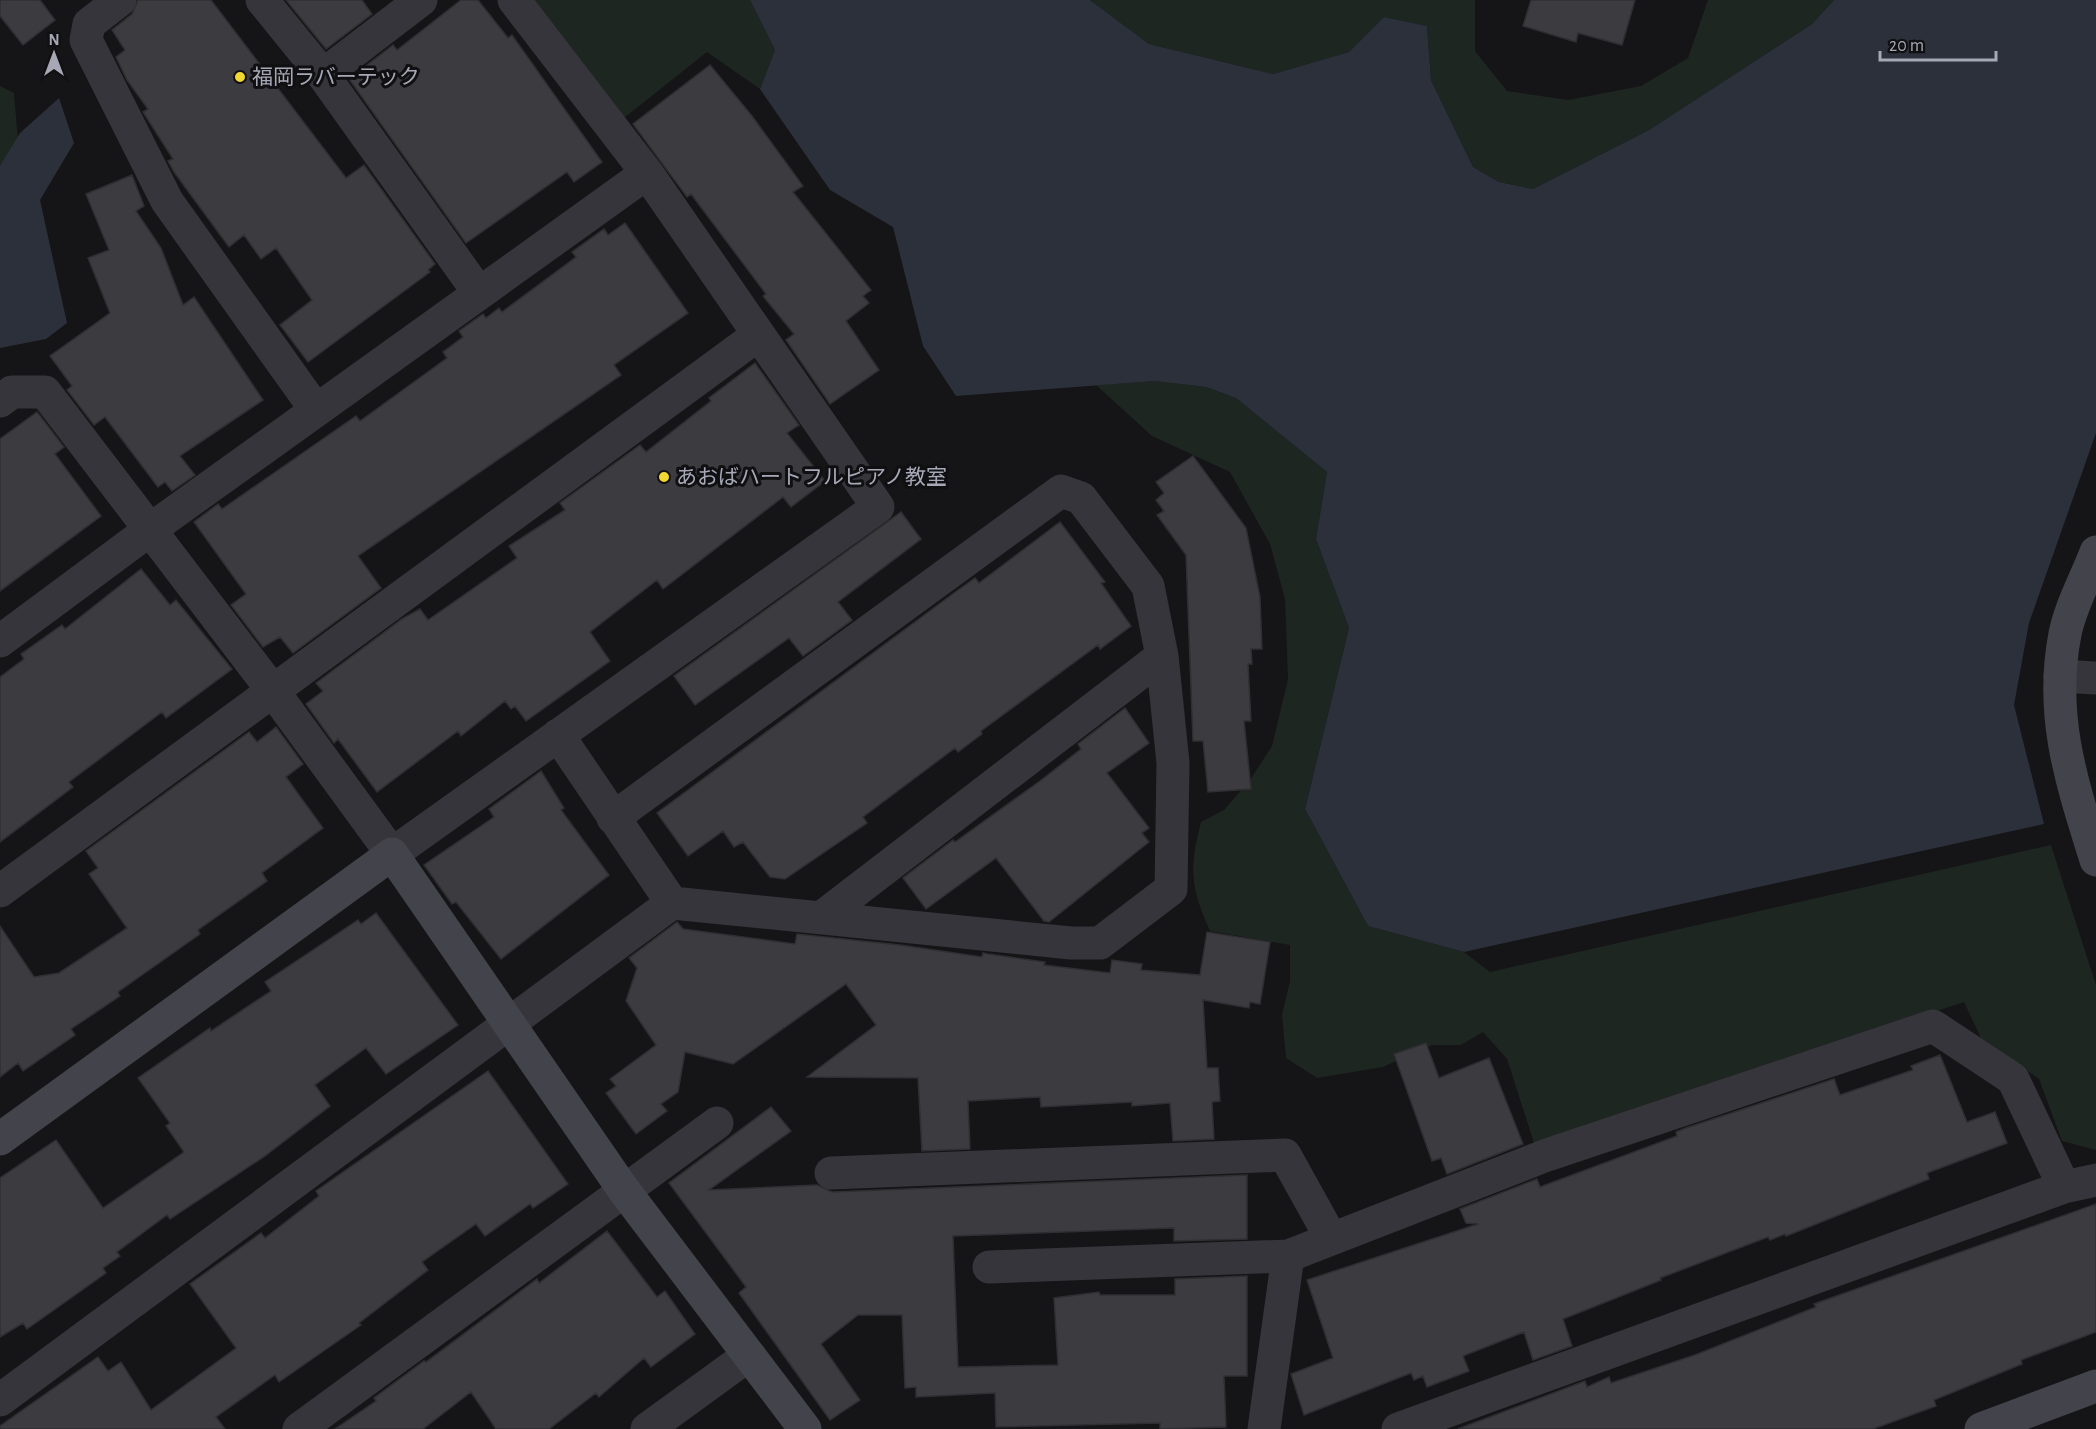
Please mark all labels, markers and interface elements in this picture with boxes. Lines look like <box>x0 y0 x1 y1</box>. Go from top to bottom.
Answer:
north arrow <box>24 24 84 84</box>
scale bar <box>1880 24 1996 62</box>
text: N <box>48 32 60 48</box>
text: 20 m <box>1889 37 1924 55</box>
place label: 福岡ラバーテック <box>252 66 420 88</box>
marker: 福岡ラバーテック <box>233 70 247 84</box>
place label: あおばハートフルピアノ教室 <box>676 466 947 488</box>
marker: あおばハートフルピアノ教室 <box>657 470 671 484</box>

